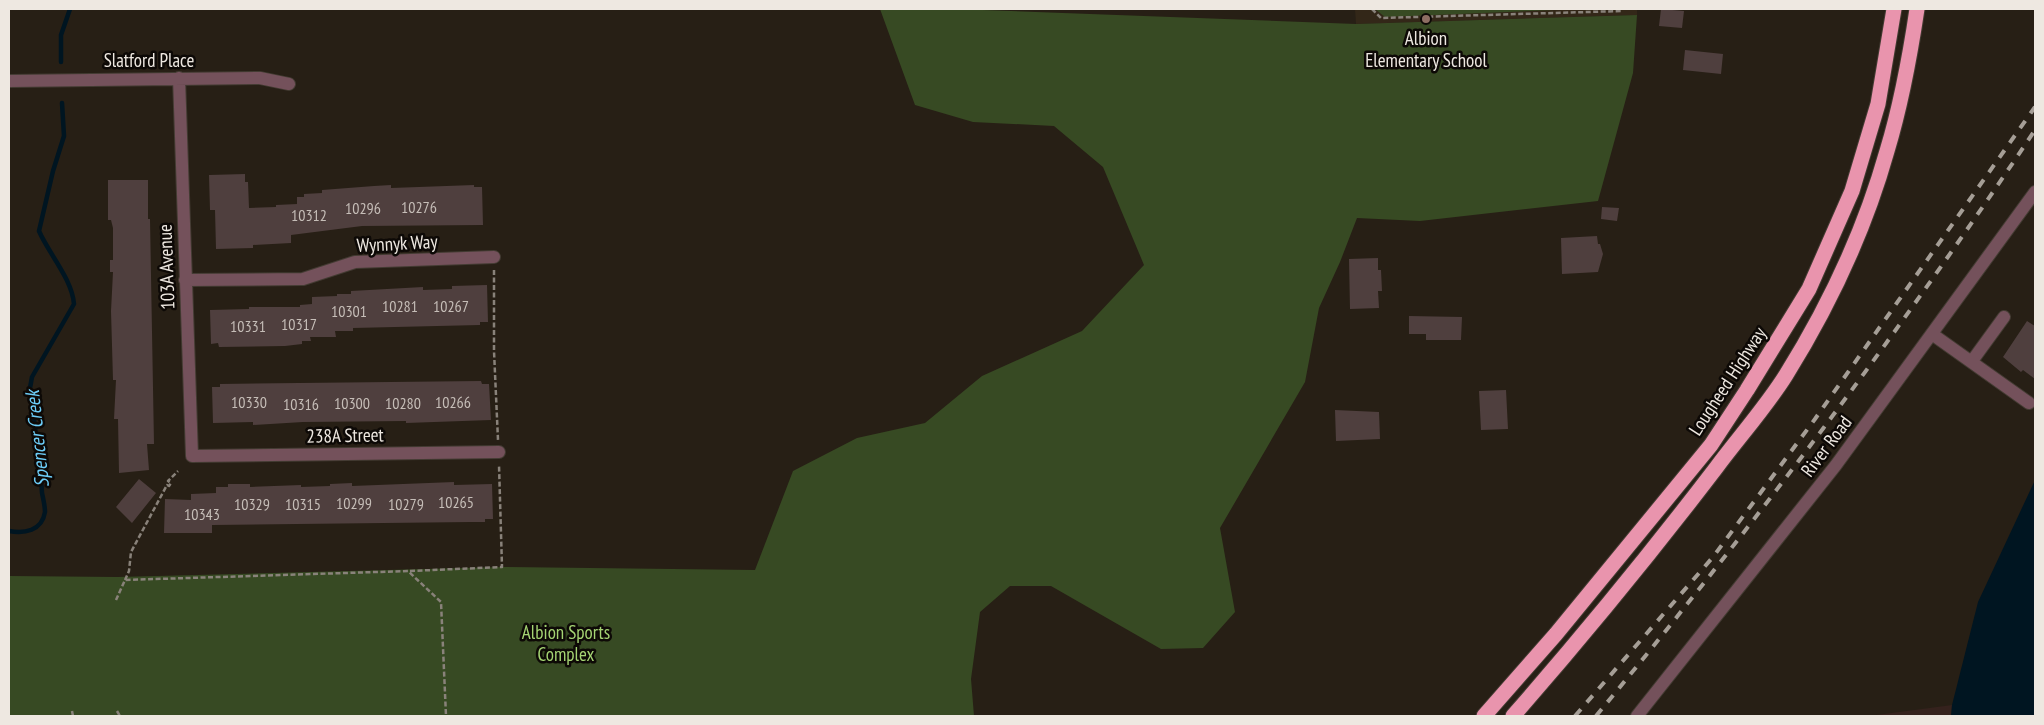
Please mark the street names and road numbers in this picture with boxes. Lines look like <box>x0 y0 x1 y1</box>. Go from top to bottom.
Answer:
street label: Slatford Place <box>104 48 194 72</box>
street label: 103A Avenue <box>153 224 179 310</box>
street label: Wynnyk Way <box>356 229 439 257</box>
street label: Lougheed Highway <box>1683 321 1771 440</box>
street label: River Road <box>1795 411 1857 481</box>
street label: 238A Street <box>306 422 385 448</box>

